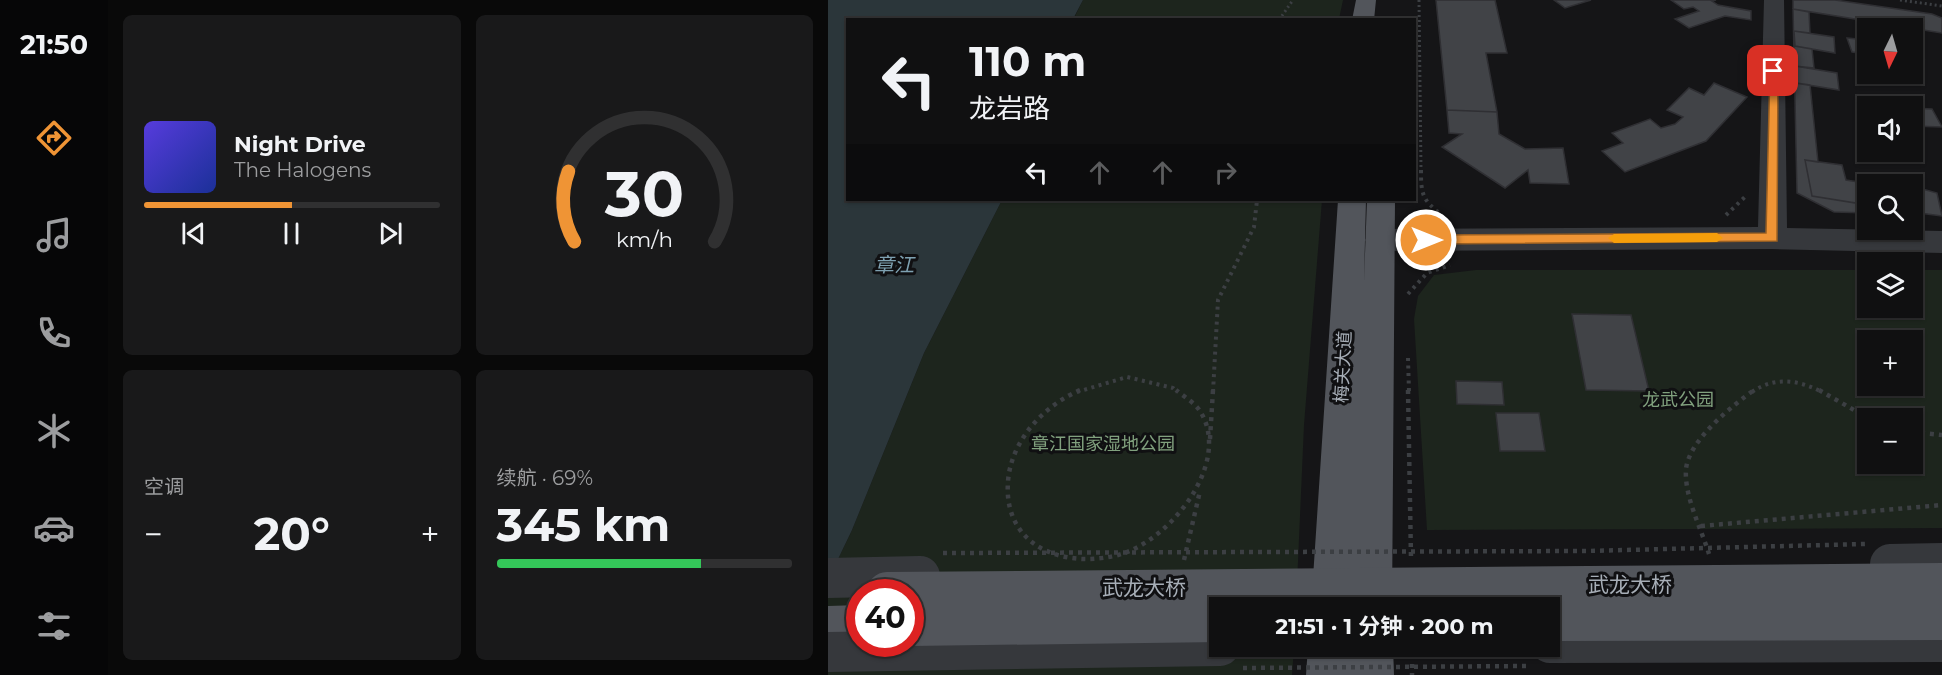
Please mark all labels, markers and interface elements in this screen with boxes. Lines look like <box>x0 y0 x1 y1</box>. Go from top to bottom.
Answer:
north arrow <box>1857 18 1923 84</box>
map controls <box>1857 18 1923 474</box>
text: 21:50 <box>20 28 88 61</box>
text: 110 m <box>969 35 1086 87</box>
icon: left <box>870 42 948 120</box>
pin <box>1747 45 1798 96</box>
icon: arrive <box>1756 54 1789 87</box>
text: 龙岩路 <box>969 92 1050 125</box>
button: sound <box>1857 96 1923 162</box>
icon: directions <box>33 117 75 159</box>
text: Night Drive <box>234 131 366 158</box>
text: 30 <box>604 156 684 232</box>
icon: left <box>1020 156 1053 189</box>
icon: ahead <box>1083 156 1116 189</box>
icon: ahead <box>1146 156 1179 189</box>
icon: right <box>1209 156 1242 189</box>
text: The Halogens <box>234 158 371 182</box>
button: search <box>1857 174 1923 240</box>
position arrow <box>1394 208 1458 272</box>
icon: music <box>33 214 75 256</box>
icon: previous <box>177 217 210 250</box>
icon: pause <box>275 217 308 250</box>
icon: next <box>374 217 407 250</box>
text: km/h <box>616 227 673 253</box>
button: layers <box>1857 252 1923 318</box>
water label: 章江 <box>874 253 916 277</box>
icon: phone <box>33 312 75 354</box>
street label: 梅关大道 <box>1330 330 1356 404</box>
button: + <box>1857 330 1923 396</box>
park label: 龙武公园 <box>1642 389 1714 411</box>
button: − <box>1857 408 1923 474</box>
icon: climate <box>33 410 75 452</box>
park label: 章江国家湿地公园 <box>1031 433 1175 455</box>
text: 续航 · 69% <box>497 466 593 490</box>
text: 空调 <box>144 475 184 499</box>
text: 345 km <box>497 497 670 552</box>
text: 20° <box>254 506 330 561</box>
icon: car <box>33 507 75 549</box>
text: − <box>144 514 163 554</box>
text: + <box>421 514 439 554</box>
street label: 武龙大桥 <box>1588 572 1672 597</box>
street label: 武龙大桥 <box>1102 575 1186 600</box>
speed limit sign: 40 <box>846 579 924 657</box>
icon: filters <box>33 605 75 647</box>
text: 21:51 · 1 分钟 · 200 m <box>1275 613 1494 640</box>

